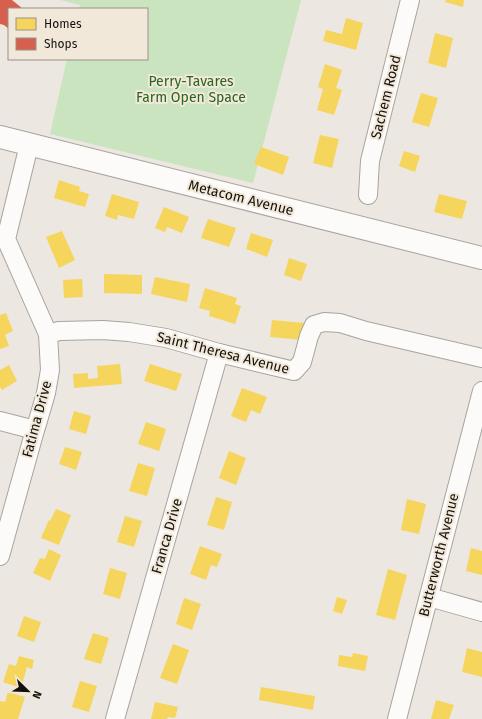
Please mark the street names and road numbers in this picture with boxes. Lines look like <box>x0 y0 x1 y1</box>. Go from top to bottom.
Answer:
street label: Sachem Road <box>367 53 405 141</box>
street label: Metacom Avenue <box>187 177 295 219</box>
street label: Saint Theresa Avenue <box>155 328 291 378</box>
street label: Fatima Drive <box>19 379 55 459</box>
street label: Butterworth Avenue <box>415 491 463 619</box>
street label: Franca Drive <box>148 496 186 576</box>

